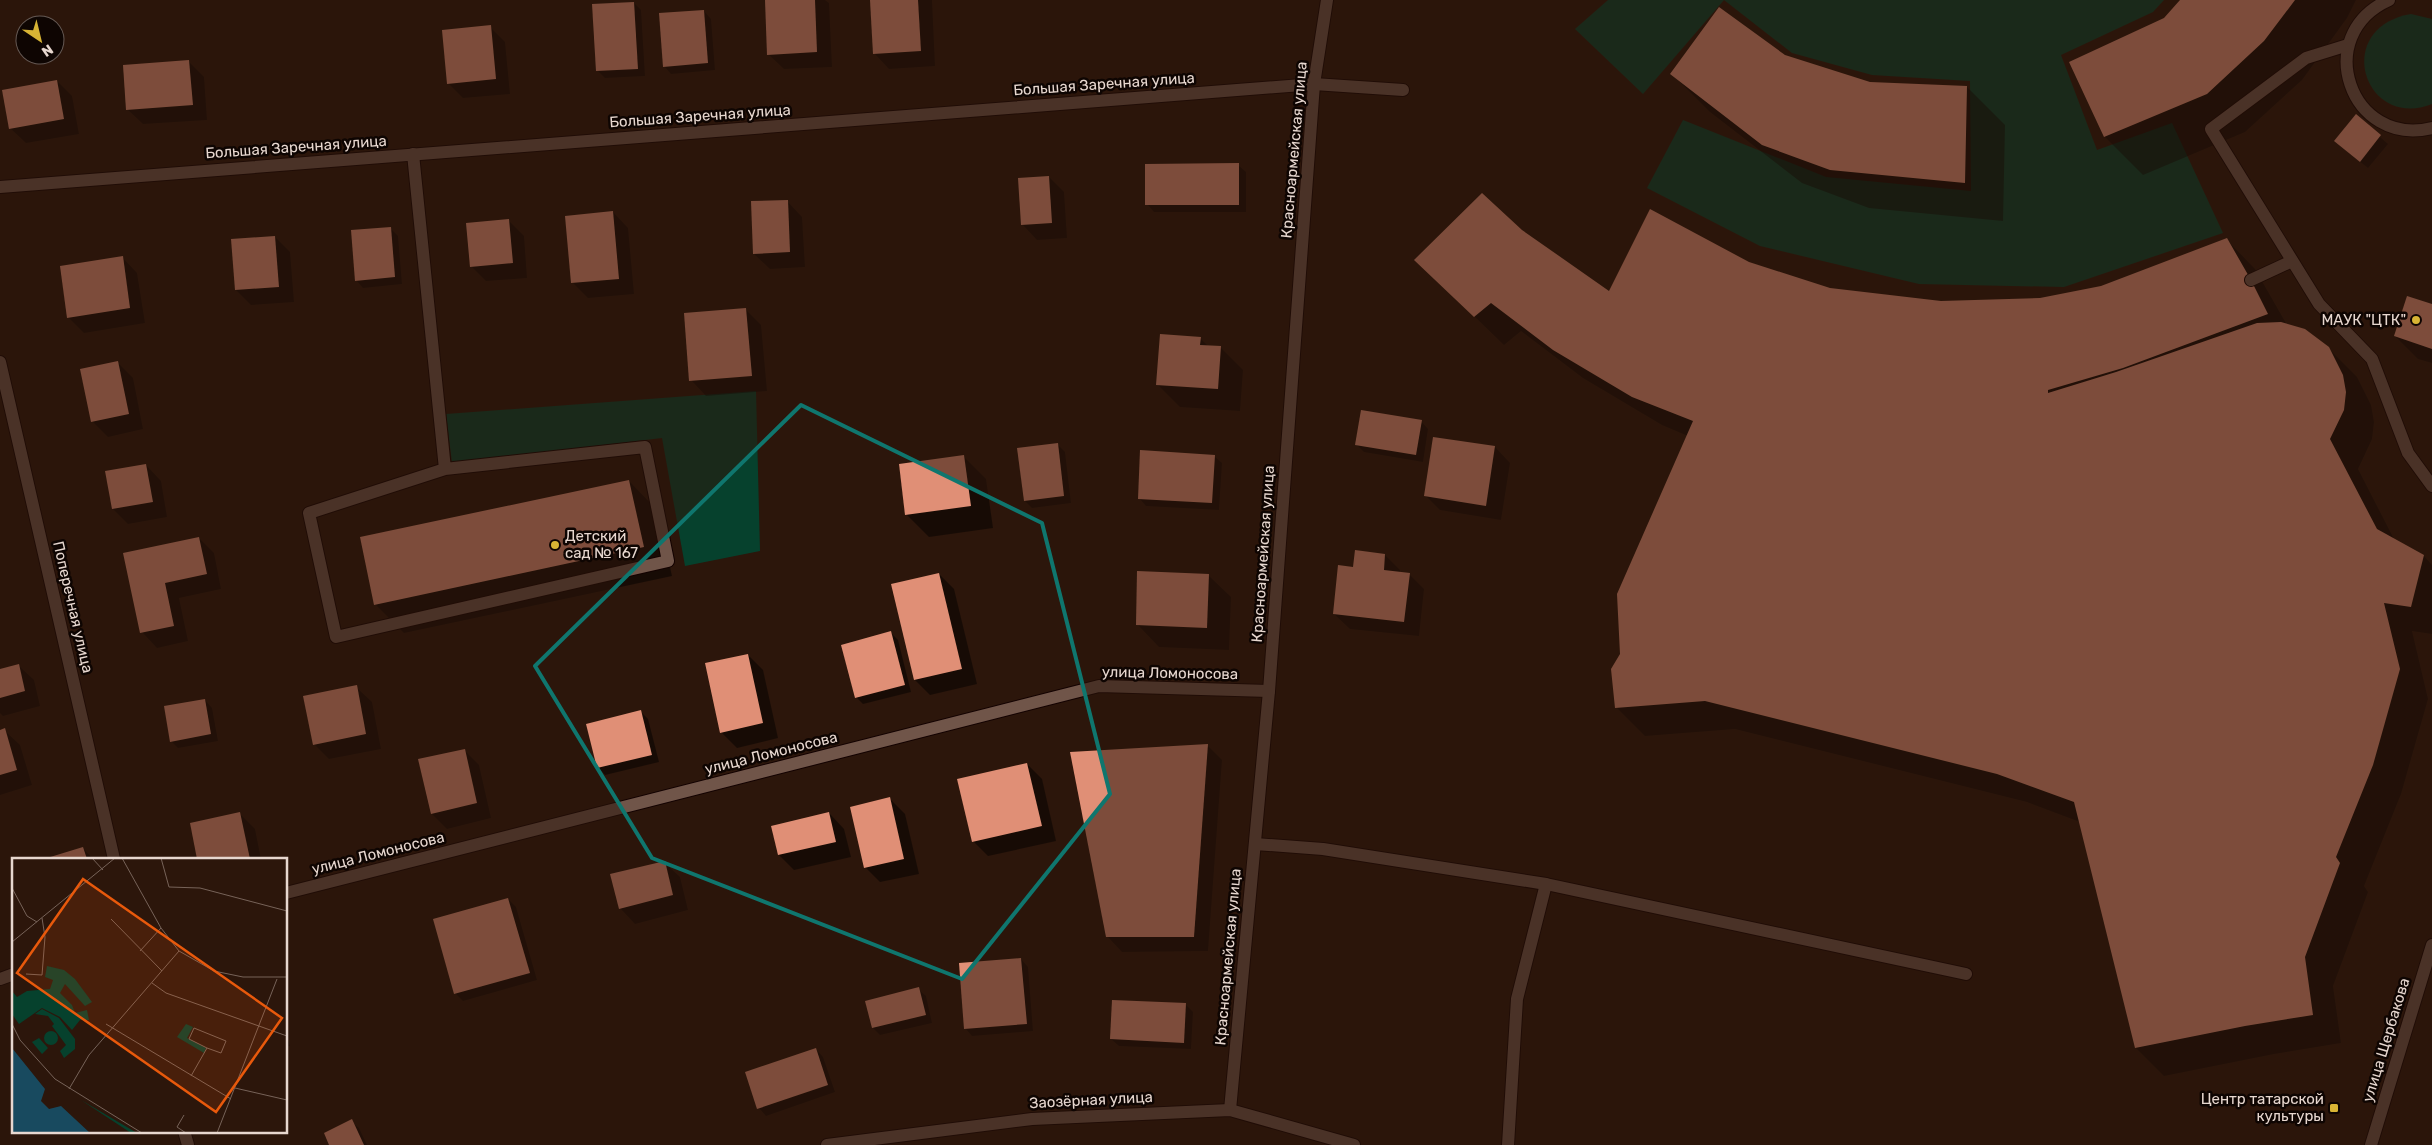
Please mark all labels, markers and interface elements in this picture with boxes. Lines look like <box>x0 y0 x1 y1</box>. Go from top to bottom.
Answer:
north arrow <box>15 15 65 65</box>
text: N <box>38 40 56 60</box>
street label: Красноармейская улица <box>1277 61 1311 239</box>
street label: Большая Заречная улица <box>1013 69 1195 99</box>
street label: Большая Заречная улица <box>609 101 791 131</box>
street label: Большая Заречная улица <box>205 132 387 162</box>
place label: МАУК "ЦТК" <box>2321 311 2406 329</box>
marker: МАУК "ЦТК" <box>2410 314 2422 326</box>
street label: Красноармейская улица <box>1248 465 1278 643</box>
place label: Детский сад № 167 <box>565 527 638 562</box>
street label: Поперечная улица <box>49 539 97 675</box>
marker: Детский сад № 167 <box>549 539 561 551</box>
street label: улица Ломоносова <box>1102 663 1238 683</box>
street label: улица Ломоносова <box>703 728 839 778</box>
street label: улица Ломоносова <box>310 828 446 878</box>
inset map <box>12 858 288 1132</box>
street label: Красноармейская улица <box>1211 868 1245 1046</box>
street label: улица Щербакова <box>2359 976 2413 1104</box>
street label: Заозёрная улица <box>1029 1088 1153 1112</box>
place label: Центр татарской культуры <box>2201 1090 2324 1125</box>
marker: Центр татарской культуры <box>2328 1102 2340 1114</box>

